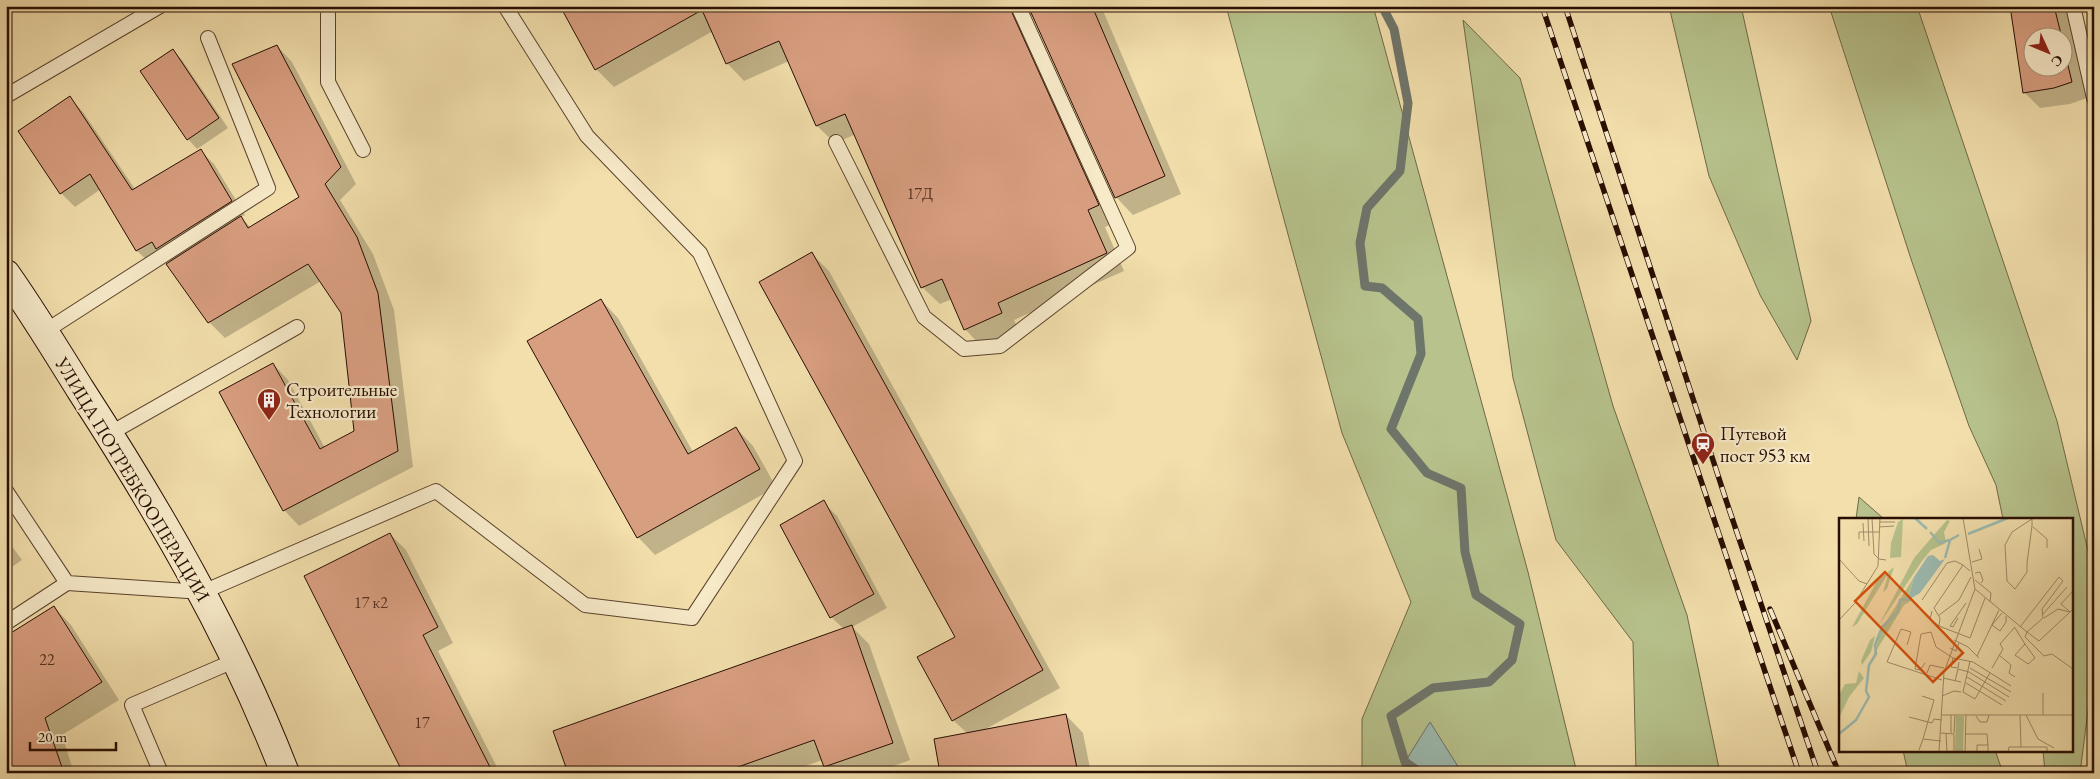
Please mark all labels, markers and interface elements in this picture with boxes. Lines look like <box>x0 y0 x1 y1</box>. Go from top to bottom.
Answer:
north arrow <box>2022 28 2072 78</box>
text: С <box>2047 51 2067 71</box>
house number: 17Д <box>907 183 933 204</box>
street label: УЛИЦА ПОТРЕБКООПЕРАЦИИ <box>49 352 216 606</box>
place label: Строительные Технологии <box>286 377 397 424</box>
building icon: Строительные Технологии <box>256 387 282 421</box>
place label: Путевой пост 953 км <box>1720 421 1811 468</box>
station icon: Путевой пост 953 км <box>1690 431 1716 465</box>
inset map <box>1839 518 2072 752</box>
house number: 17 к2 <box>354 592 388 613</box>
house number: 22 <box>39 649 55 670</box>
house number: 17 <box>414 712 430 733</box>
scale bar <box>30 719 116 751</box>
text: 20 m <box>38 727 67 746</box>

